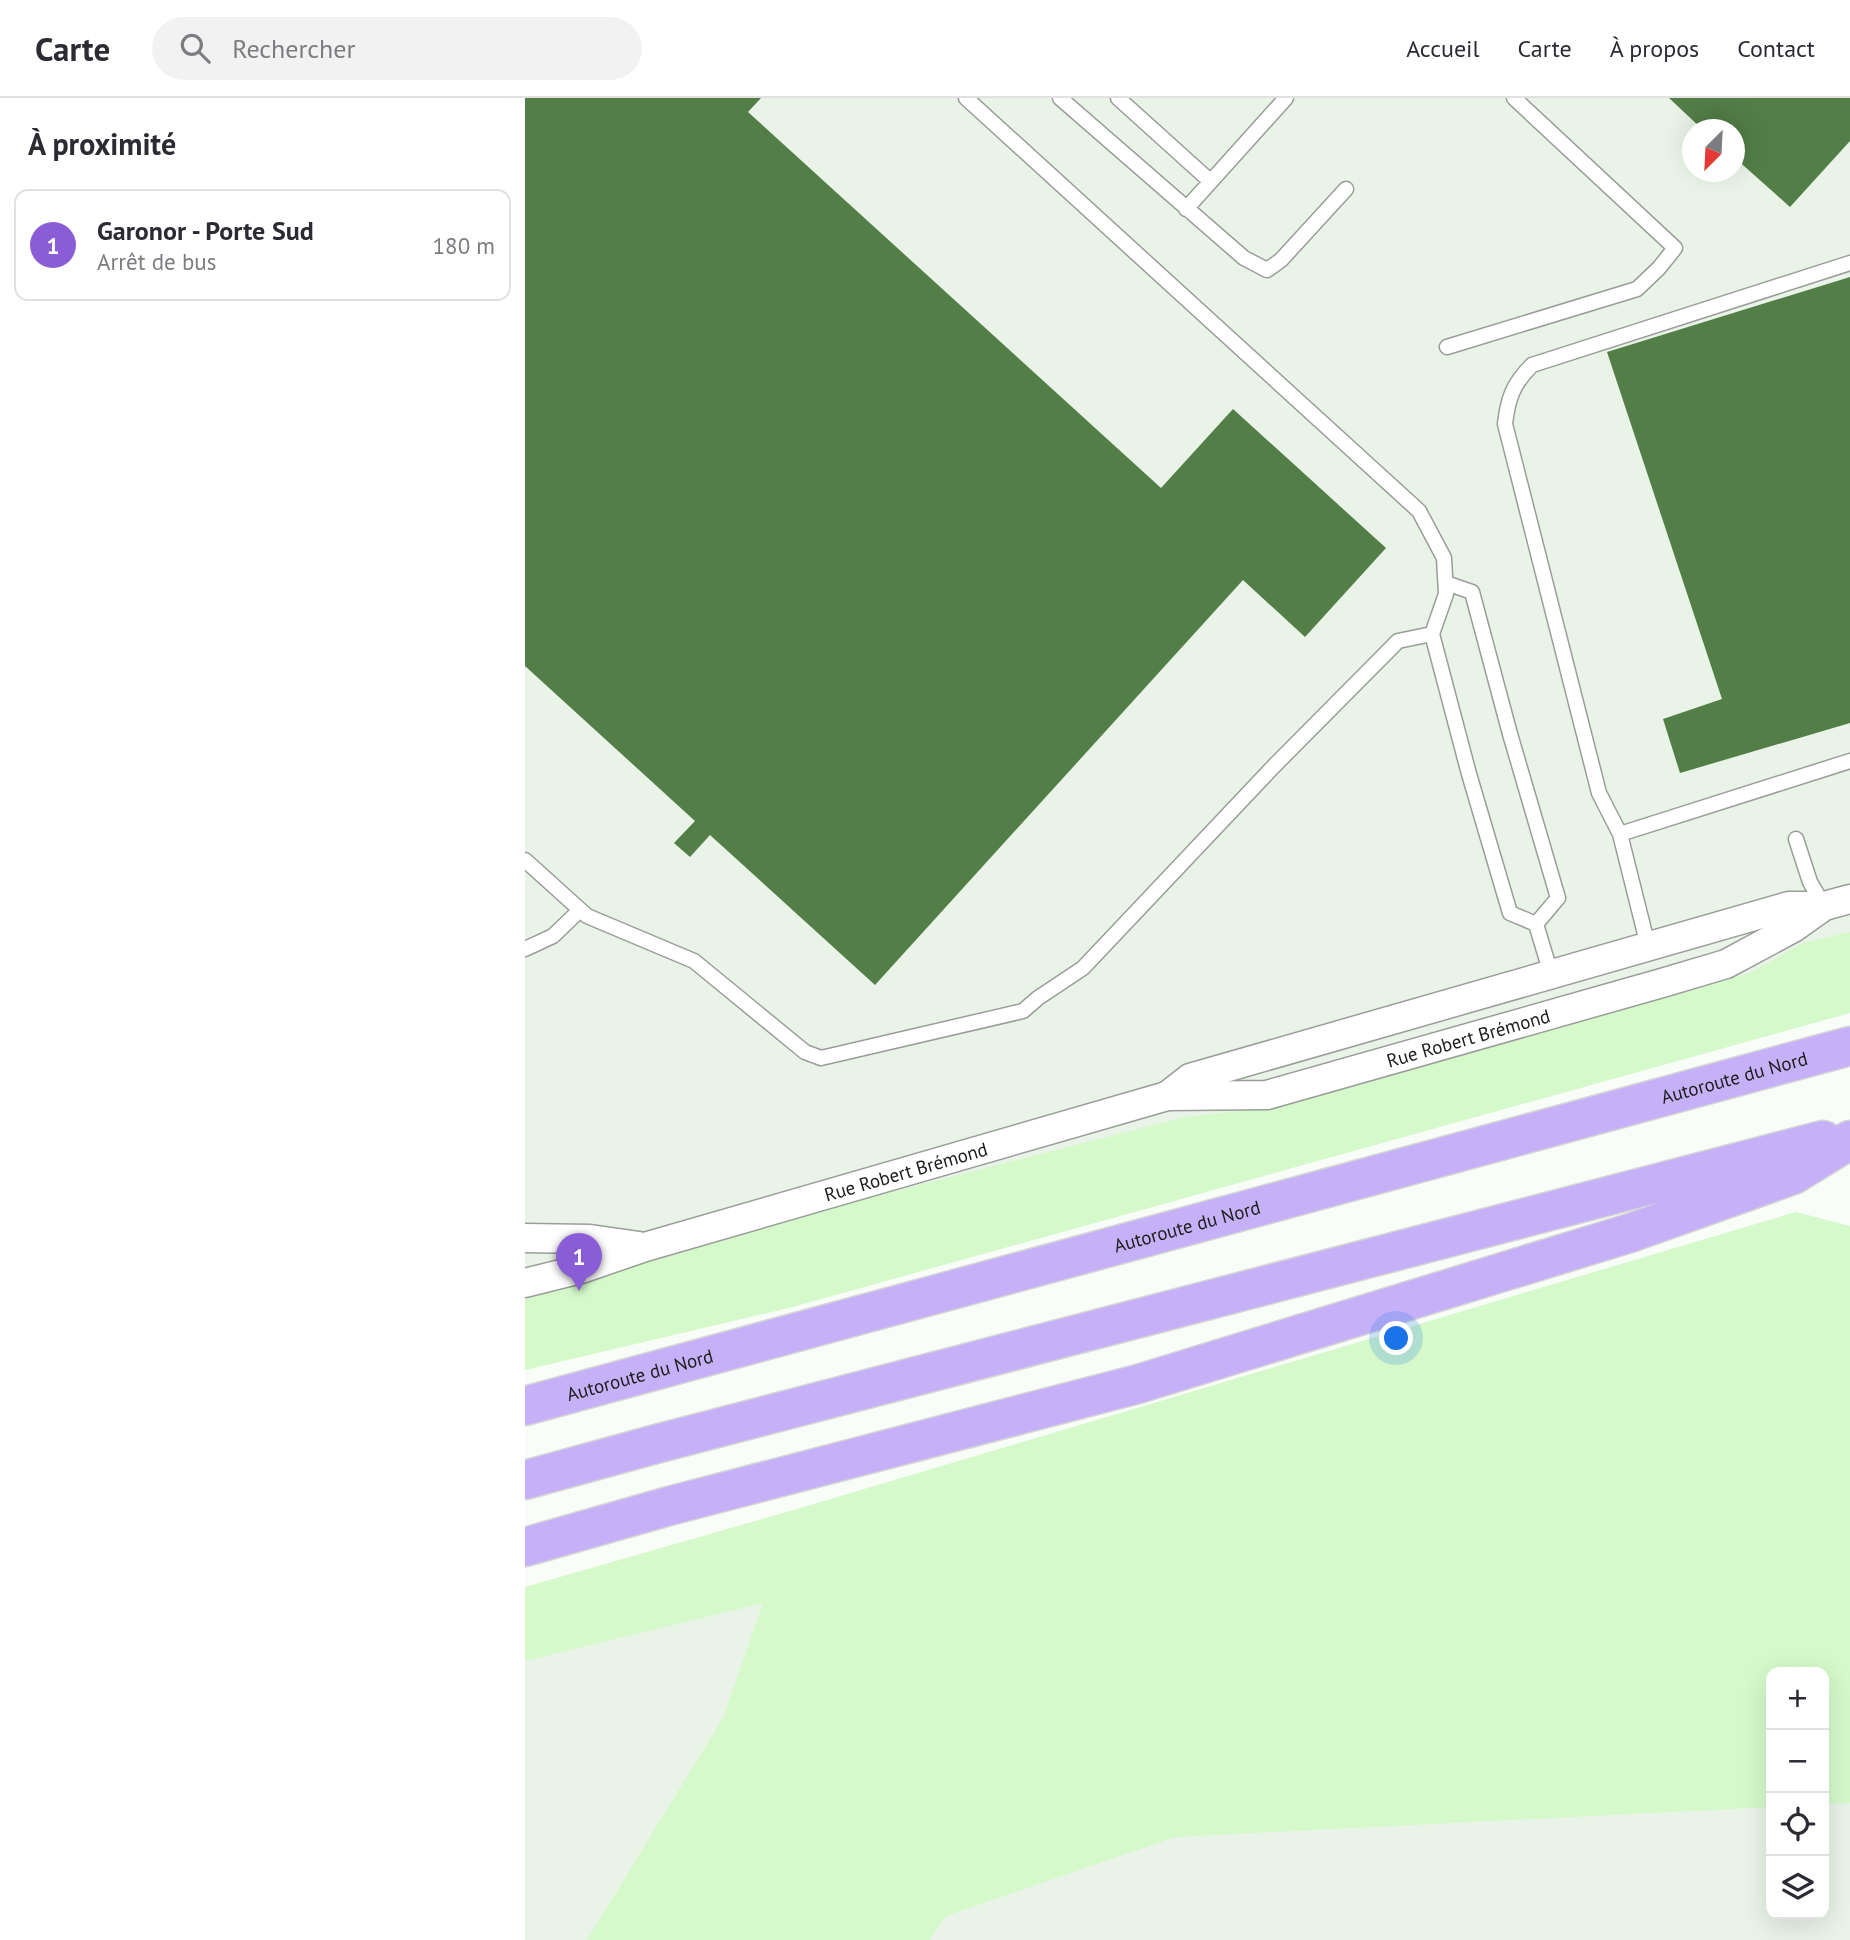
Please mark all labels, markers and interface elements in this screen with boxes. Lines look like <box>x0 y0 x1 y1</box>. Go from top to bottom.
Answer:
search box <box>152 17 642 80</box>
text: Carte <box>35 27 110 70</box>
icon: search <box>176 29 214 67</box>
text: Rechercher <box>232 32 355 65</box>
text: Accueil <box>1406 33 1480 64</box>
text: Carte <box>1518 33 1572 64</box>
text: À propos <box>1610 33 1699 64</box>
text: Contact <box>1737 33 1815 64</box>
north arrow <box>1682 119 1745 182</box>
text: À proximité <box>28 124 176 163</box>
text: Garonor - Porte Sud <box>97 214 314 247</box>
text: 1 <box>46 231 60 260</box>
text: 180 m <box>433 231 495 260</box>
text: Arrêt de bus <box>97 247 216 276</box>
street label: Rue Robert Brémond <box>1384 1003 1553 1072</box>
street label: Autoroute du Nord <box>1658 1046 1810 1109</box>
street label: Rue Robert Brémond <box>822 1137 990 1206</box>
street label: Autoroute du Nord <box>1111 1195 1263 1258</box>
pin: 1 <box>556 1233 602 1291</box>
your location <box>1379 1321 1413 1355</box>
street label: Autoroute du Nord <box>564 1343 716 1406</box>
map controls <box>1766 1667 1829 1919</box>
button: + <box>1766 1667 1829 1730</box>
button: − <box>1766 1730 1829 1793</box>
button: locate <box>1766 1793 1829 1856</box>
button: layers <box>1766 1856 1829 1919</box>

